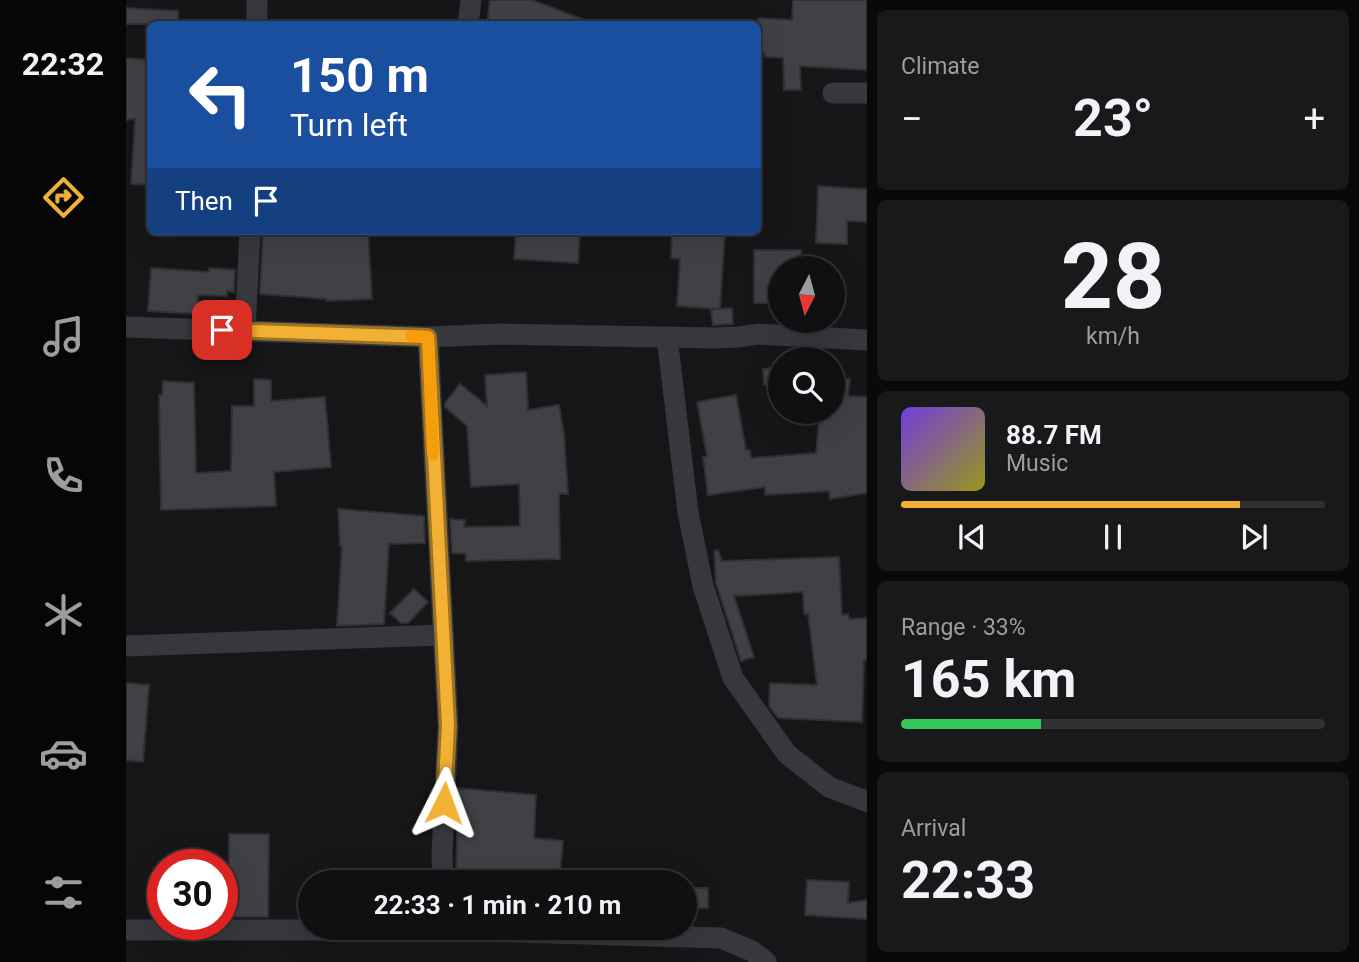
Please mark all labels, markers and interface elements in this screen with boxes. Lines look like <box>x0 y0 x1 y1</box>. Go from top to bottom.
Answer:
text: 22:32 <box>22 45 104 83</box>
text: 150 m <box>290 47 429 104</box>
icon: left <box>175 49 266 140</box>
text: Climate <box>901 53 980 80</box>
text: 23° <box>1073 88 1153 149</box>
text: − <box>901 97 923 141</box>
text: + <box>1303 97 1325 141</box>
text: Turn left <box>290 106 408 144</box>
icon: directions <box>39 173 88 222</box>
icon: arrive <box>247 182 285 220</box>
text: Then <box>175 186 233 216</box>
text: 28 <box>1061 224 1165 330</box>
north arrow <box>768 256 845 332</box>
map controls <box>768 256 845 424</box>
pin <box>192 300 252 360</box>
icon: arrive <box>203 311 241 349</box>
icon: music <box>39 312 88 361</box>
text: km/h <box>1086 323 1140 350</box>
button: search <box>768 347 845 424</box>
text: 88.7 FM <box>1006 420 1102 450</box>
text: Music <box>1006 450 1068 477</box>
icon: phone <box>39 451 88 500</box>
icon: previous <box>953 518 991 556</box>
icon: pause <box>1094 518 1132 556</box>
icon: next <box>1235 518 1273 556</box>
icon: climate <box>39 590 88 639</box>
text: Range · 33% <box>901 614 1026 641</box>
text: 165 km <box>901 649 1076 710</box>
icon: car <box>39 729 88 778</box>
position arrow <box>407 766 481 840</box>
text: Arrival <box>901 815 966 842</box>
speed limit sign: 30 <box>147 849 238 940</box>
text: 22:33 <box>901 850 1035 911</box>
icon: filters <box>39 868 88 917</box>
text: 22:33 · 1 min · 210 m <box>374 890 621 920</box>

